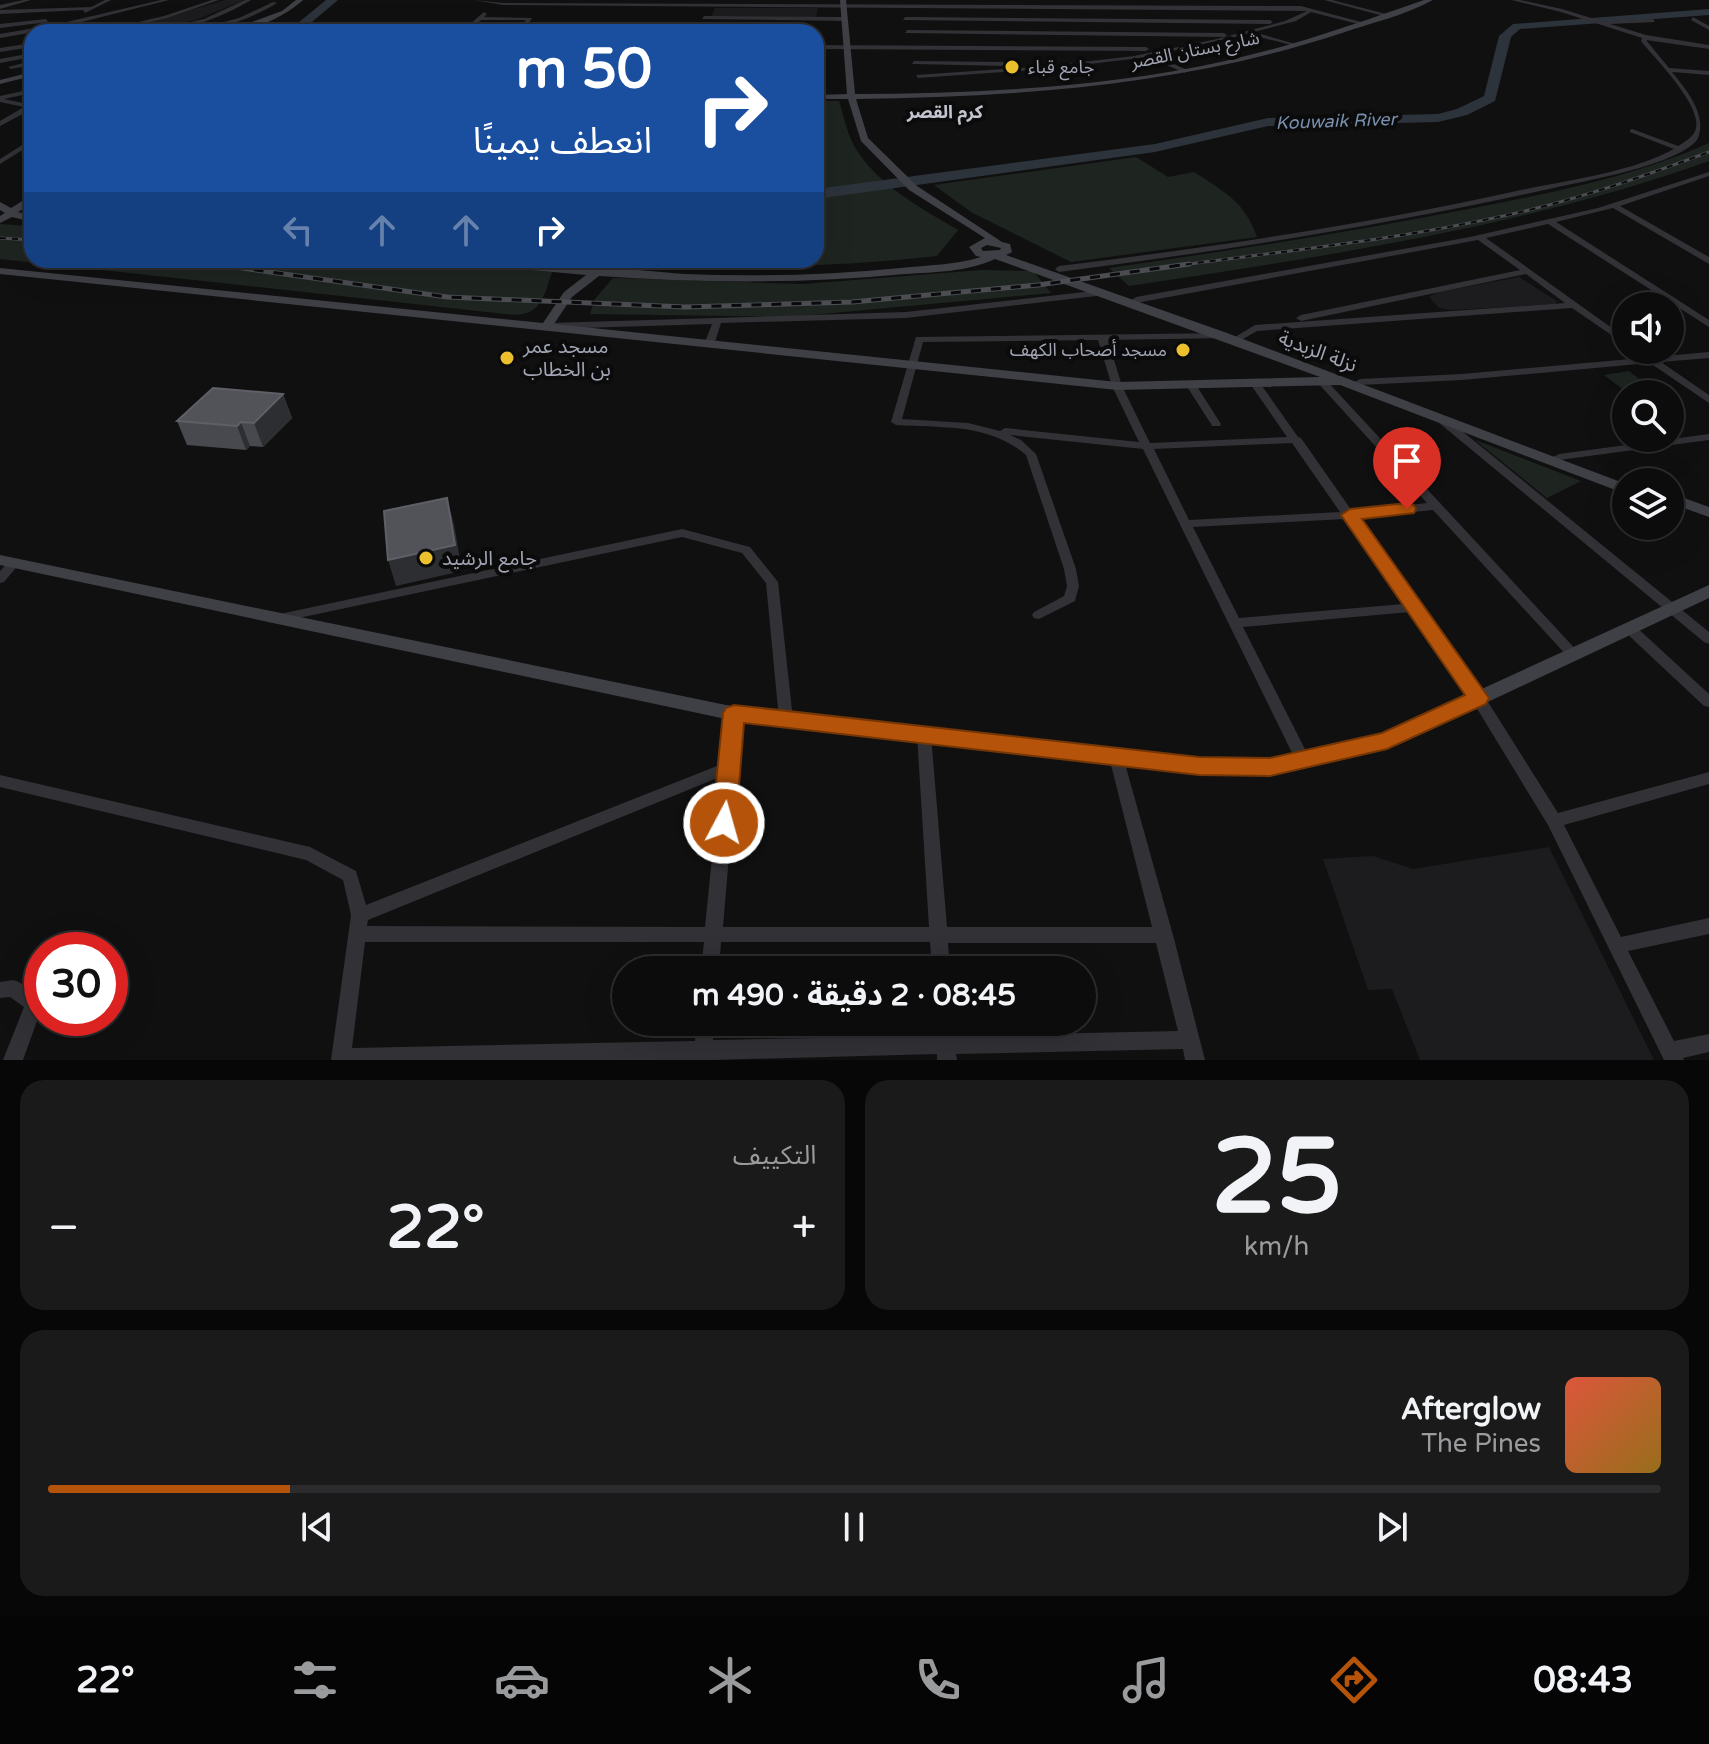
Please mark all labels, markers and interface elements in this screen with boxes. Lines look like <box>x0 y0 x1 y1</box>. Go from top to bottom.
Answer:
street label: شارع بستان القصر <box>1128 27 1262 76</box>
text: 50 m <box>516 36 652 103</box>
icon: right <box>680 56 784 160</box>
place label: جامع قباء <box>1028 56 1094 81</box>
marker: جامع قباء <box>1003 58 1021 76</box>
district label: كرم القصر <box>906 101 984 125</box>
water label: Kouwaik River <box>1275 108 1399 134</box>
text: انعطف يمينًا <box>473 120 652 163</box>
icon: left <box>276 208 320 252</box>
icon: ahead <box>360 208 404 252</box>
icon: ahead <box>444 208 488 252</box>
icon: right <box>528 208 572 252</box>
map controls <box>1612 292 1684 540</box>
button: sound <box>1612 292 1684 364</box>
street label: نزلة الزبدية <box>1275 326 1360 378</box>
place label: مسجد عمر بن الخطاب <box>522 335 611 382</box>
place label: مسجد أصحاب الكهف <box>1010 339 1167 361</box>
marker: مسجد أصحاب الكهف <box>1174 341 1192 359</box>
marker: مسجد عمر بن الخطاب <box>498 349 516 367</box>
button: search <box>1612 380 1684 452</box>
pin <box>1373 427 1441 509</box>
icon: arrive <box>1385 439 1429 483</box>
button: layers <box>1612 468 1684 540</box>
place label: جامع الرشيد <box>442 547 537 573</box>
marker: جامع الرشيد <box>417 549 435 567</box>
position arrow <box>682 781 766 865</box>
speed limit sign: 30 <box>24 932 128 1036</box>
text: 08:45 · 2 دقيقة · 490 m <box>692 977 1016 1014</box>
text: 25 <box>1211 1116 1342 1241</box>
text: التكييف <box>733 1140 817 1171</box>
text: 22° <box>387 1192 485 1264</box>
text: − <box>48 1202 79 1255</box>
text: + <box>792 1202 816 1255</box>
text: km/h <box>1244 1231 1309 1262</box>
text: Afterglow <box>1401 1391 1541 1428</box>
text: The Pines <box>1421 1428 1541 1459</box>
icon: previous <box>295 1505 339 1549</box>
icon: pause <box>832 1505 876 1549</box>
icon: next <box>1370 1505 1414 1549</box>
icon: filters <box>287 1652 343 1708</box>
icon: car <box>494 1652 550 1708</box>
icon: climate <box>702 1652 758 1708</box>
icon: phone <box>910 1652 966 1708</box>
icon: music <box>1118 1652 1174 1708</box>
icon: directions <box>1326 1652 1382 1708</box>
text: 22° <box>76 1659 135 1702</box>
text: 08:43 <box>1533 1659 1633 1702</box>

